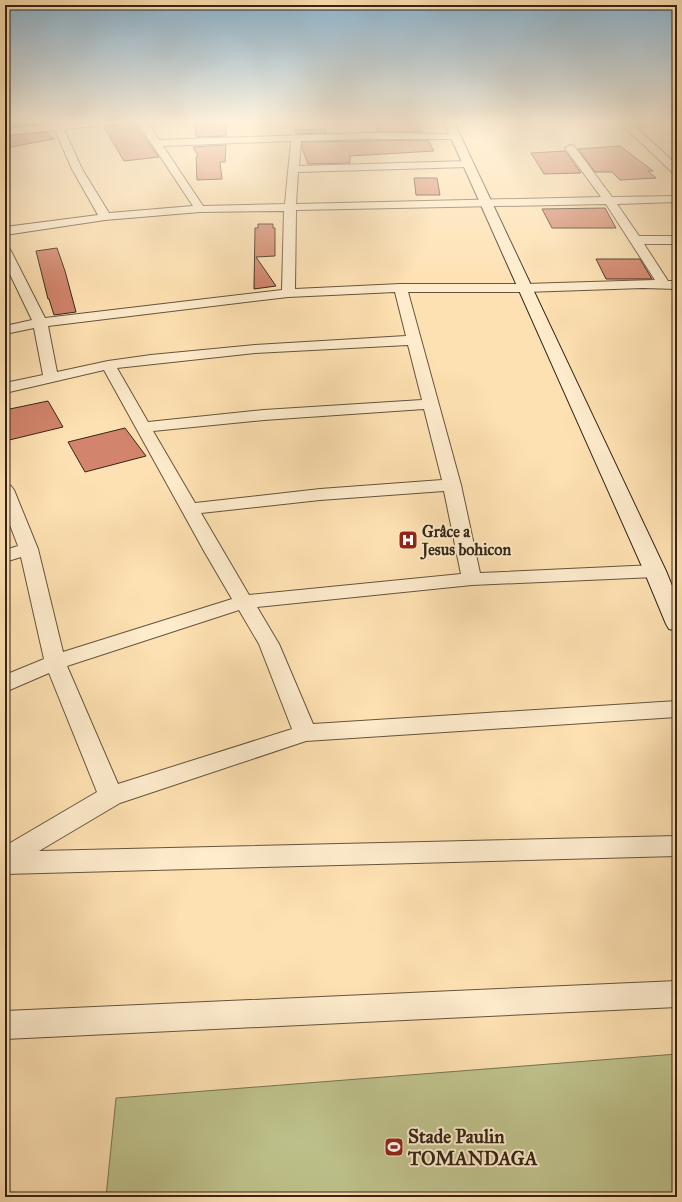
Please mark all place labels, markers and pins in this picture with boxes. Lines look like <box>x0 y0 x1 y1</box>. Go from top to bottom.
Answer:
place label: Grâce a Jesus bohicon <box>420 522 512 560</box>
hospital icon: Grâce a Jesus bohicon <box>397 529 419 551</box>
place label: Stade Paulin TOMANDAGA <box>407 1125 538 1170</box>
sports icon: Stade Paulin TOMANDAGA <box>383 1136 405 1158</box>

